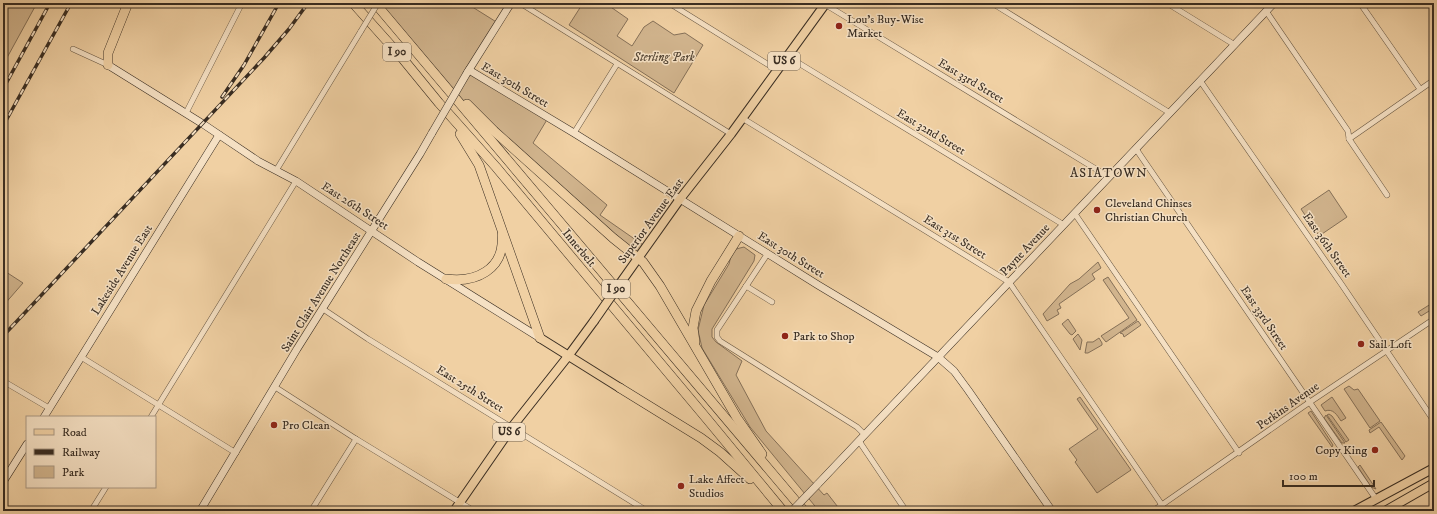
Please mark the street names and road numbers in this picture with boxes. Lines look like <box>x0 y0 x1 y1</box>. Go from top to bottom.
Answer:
road number: I 90 <box>383 43 411 61</box>
road number: US 6 <box>768 52 800 70</box>
street label: East 33rd Street <box>935 55 1007 107</box>
street label: East 30th Street <box>479 59 552 111</box>
street label: East 32nd Street <box>894 106 968 158</box>
street label: Superior Avenue East <box>615 175 687 267</box>
street label: East 26th Street <box>319 179 392 233</box>
street label: East 36th Street <box>1299 210 1355 280</box>
street label: East 31st Street <box>921 212 990 262</box>
street label: Payne Avenue <box>997 221 1053 279</box>
street label: Lakeside Avenue East <box>88 222 156 318</box>
street label: Innerbelt <box>559 226 599 270</box>
street label: East 30th Street <box>755 228 827 282</box>
street label: Saint Clair Avenue Northeast <box>278 229 364 355</box>
road number: I 90 <box>602 280 630 298</box>
street label: East 33rd Street <box>1237 283 1291 353</box>
street label: East 25th Street <box>433 362 507 416</box>
street label: Perkins Avenue <box>1254 379 1322 433</box>
road number: US 6 <box>493 423 525 441</box>

